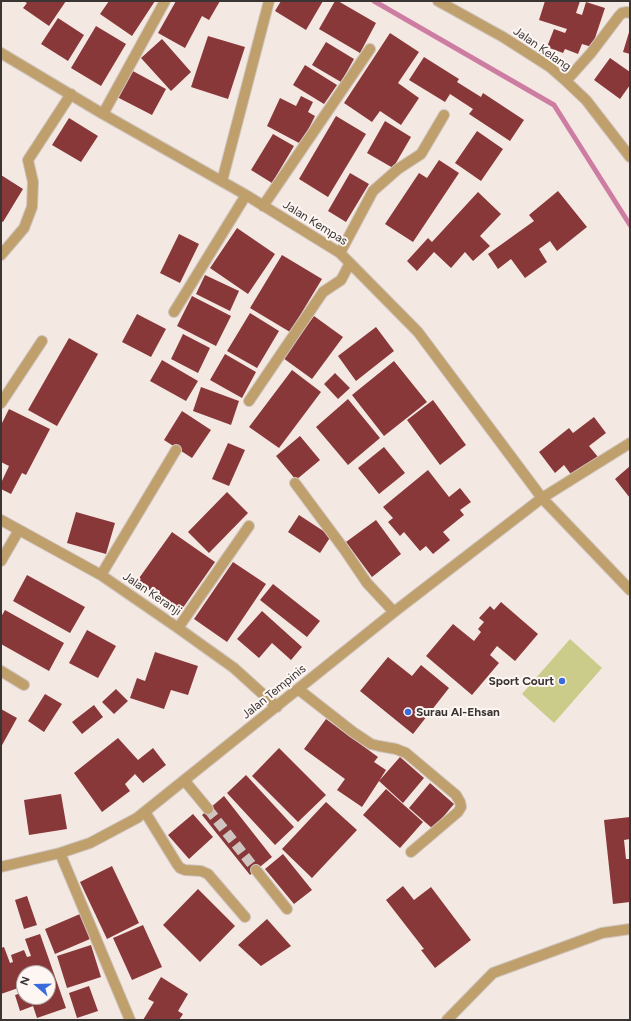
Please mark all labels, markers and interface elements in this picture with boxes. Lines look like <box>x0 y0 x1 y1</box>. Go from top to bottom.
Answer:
street label: Jalan Kelang <box>510 24 574 74</box>
street label: Jalan Kempas <box>280 197 350 249</box>
street label: Jalan Keranji <box>120 569 184 619</box>
street label: Jalan Tempinis <box>239 662 309 722</box>
place label: Sport Court <box>488 674 554 688</box>
marker: Sport Court <box>557 676 567 686</box>
place label: Surau Al-Ehsan <box>416 705 500 719</box>
marker: Surau Al-Ehsan <box>403 707 413 717</box>
north arrow <box>16 965 56 1005</box>
text: N <box>18 975 33 987</box>

